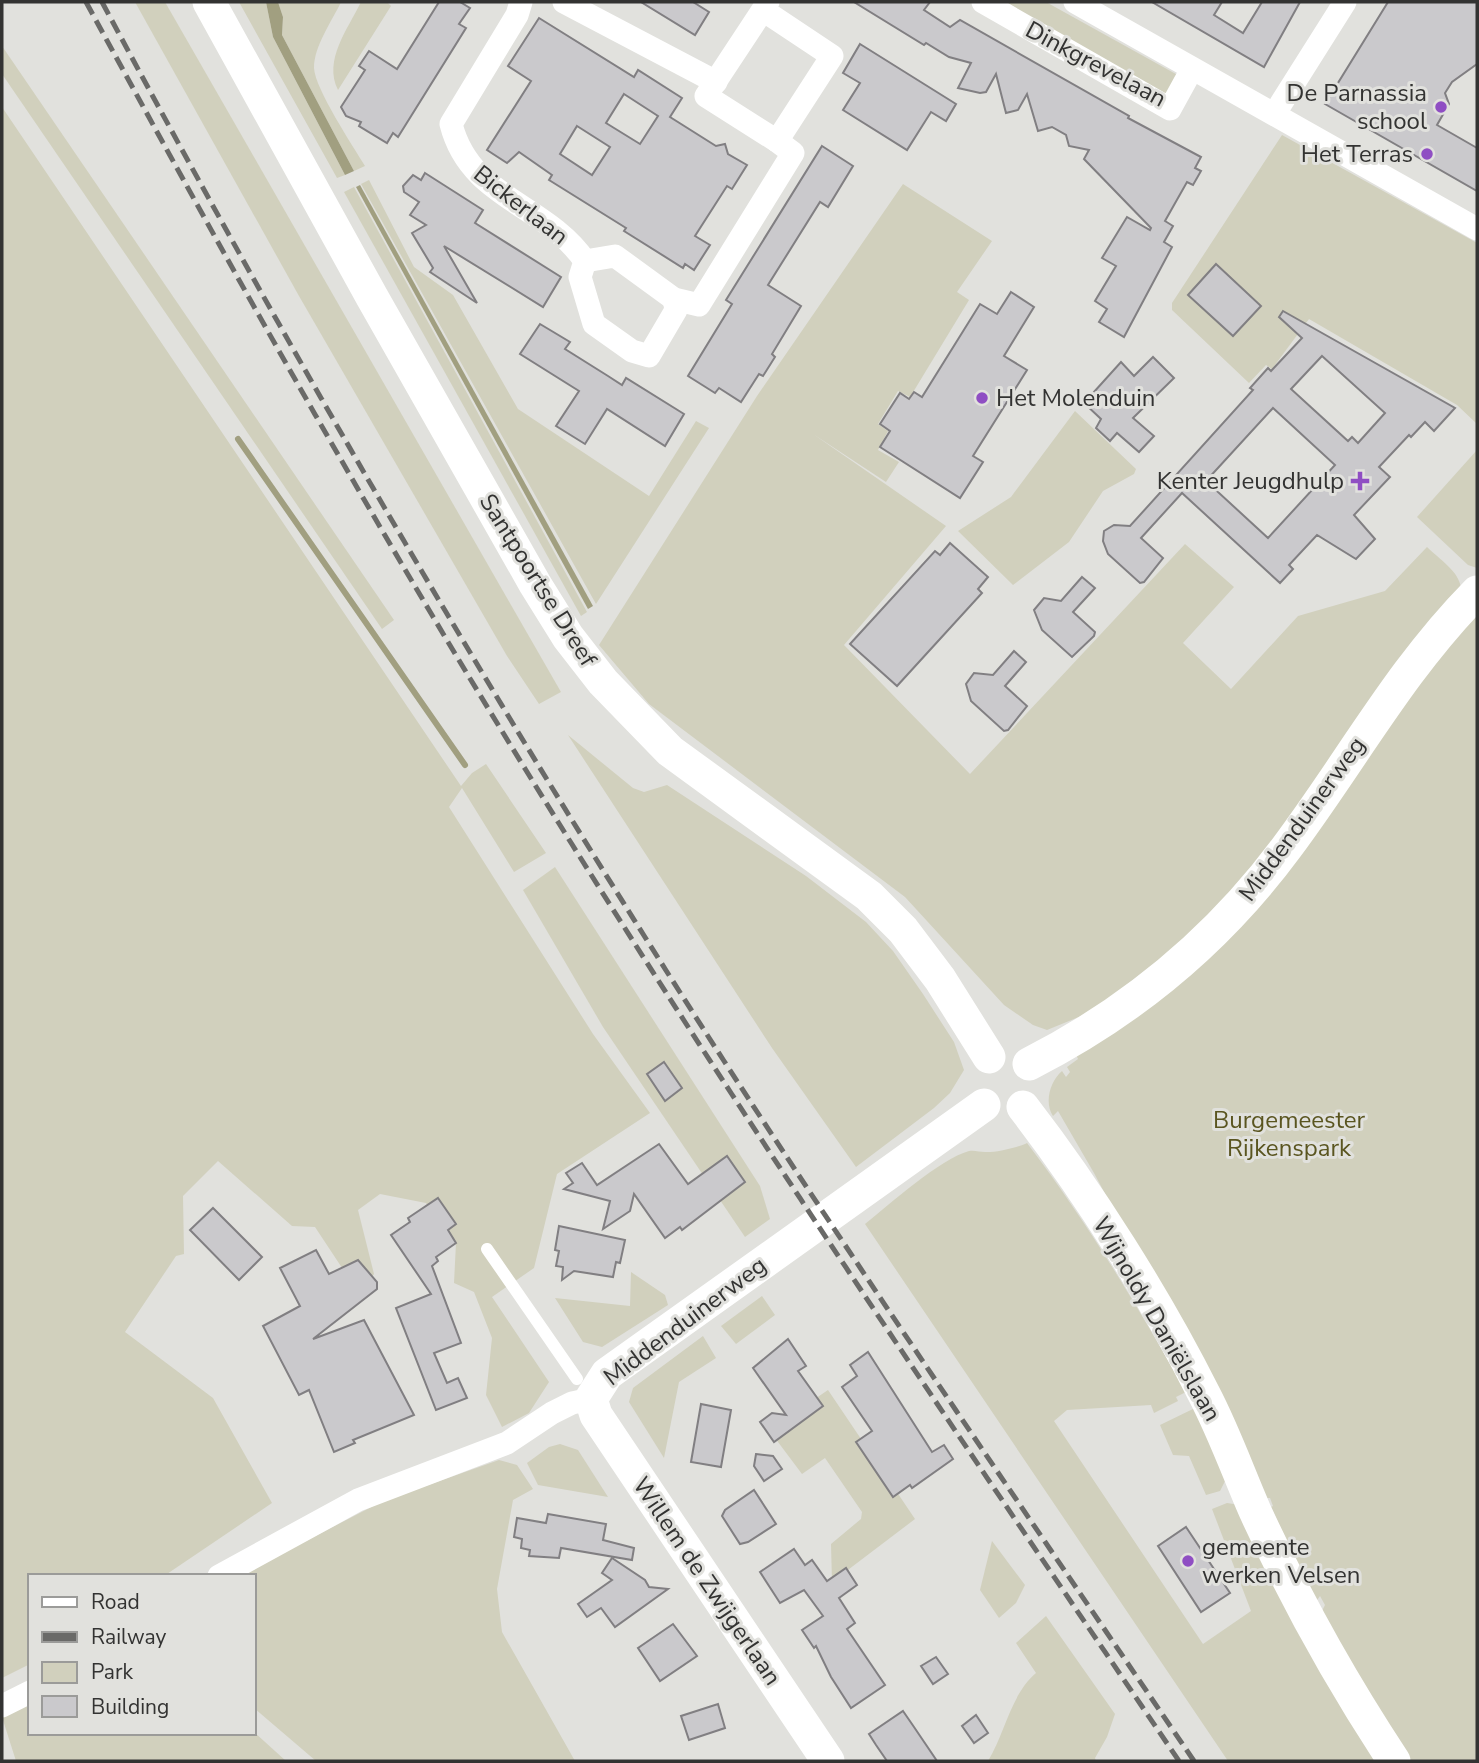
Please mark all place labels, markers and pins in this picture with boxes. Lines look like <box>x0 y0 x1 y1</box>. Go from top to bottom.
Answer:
place label: De Parnassia school <box>1287 77 1427 137</box>
marker: De Parnassia school <box>1433 99 1449 115</box>
place label: Het Terras <box>1301 138 1413 170</box>
marker: Het Terras <box>1419 146 1435 162</box>
place label: Het Molenduin <box>996 382 1156 414</box>
marker: Het Molenduin <box>974 390 990 406</box>
place label: Kenter Jeugdhulp <box>1157 465 1344 497</box>
marker: Kenter Jeugdhulp <box>1350 471 1370 491</box>
place label: gemeente werken Velsen <box>1202 1531 1360 1591</box>
marker: gemeente werken Velsen <box>1180 1553 1196 1569</box>

